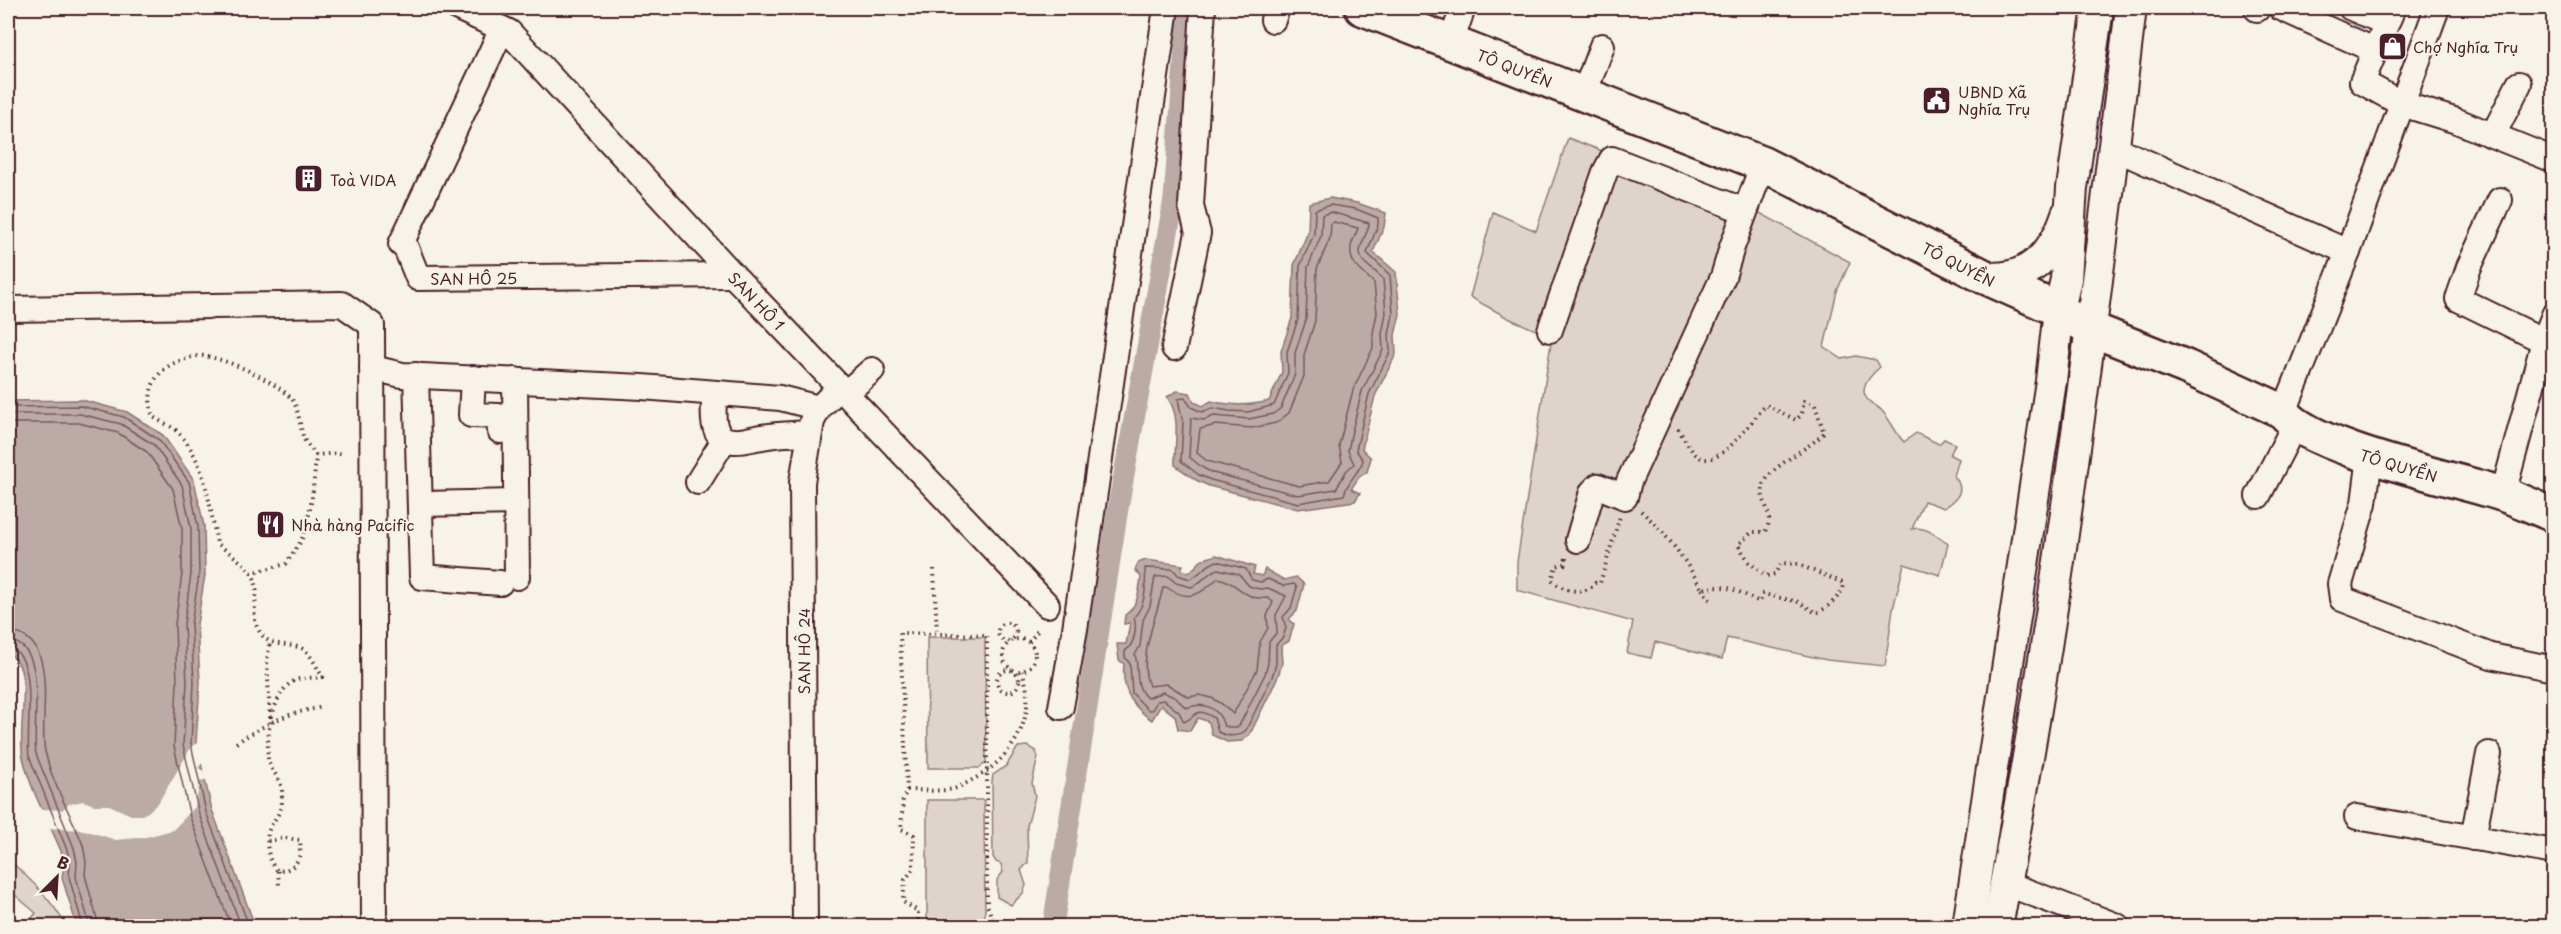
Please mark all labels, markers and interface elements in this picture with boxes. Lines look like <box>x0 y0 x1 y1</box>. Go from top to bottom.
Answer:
shop icon: Chợ Nghĩa Trụ <box>2376 30 2408 62</box>
place label: Chợ Nghĩa Trụ <box>2413 35 2518 58</box>
street label: TÔ QUYỀN <box>1474 42 1556 93</box>
place label: UBND Xã Nghĩa Trụ <box>1958 80 2030 120</box>
public building icon: UBND Xã Nghĩa Trụ <box>1921 84 1953 116</box>
building icon: Toà VIDA <box>293 163 325 195</box>
place label: Toà VIDA <box>330 168 397 191</box>
street label: TÔ QUYỀN <box>1918 235 1999 292</box>
street label: SAN HÔ 25 <box>430 266 517 289</box>
street label: SAN HÔ 1 <box>724 266 791 335</box>
street label: TÔ QUYỀN <box>2357 442 2440 487</box>
restaurant icon: Nhà hàng Pacific <box>254 508 286 540</box>
place label: Nhà hàng Pacific <box>291 513 415 536</box>
street label: SAN HÔ 24 <box>792 608 815 694</box>
north arrow <box>27 847 87 907</box>
text: B <box>54 849 73 876</box>

